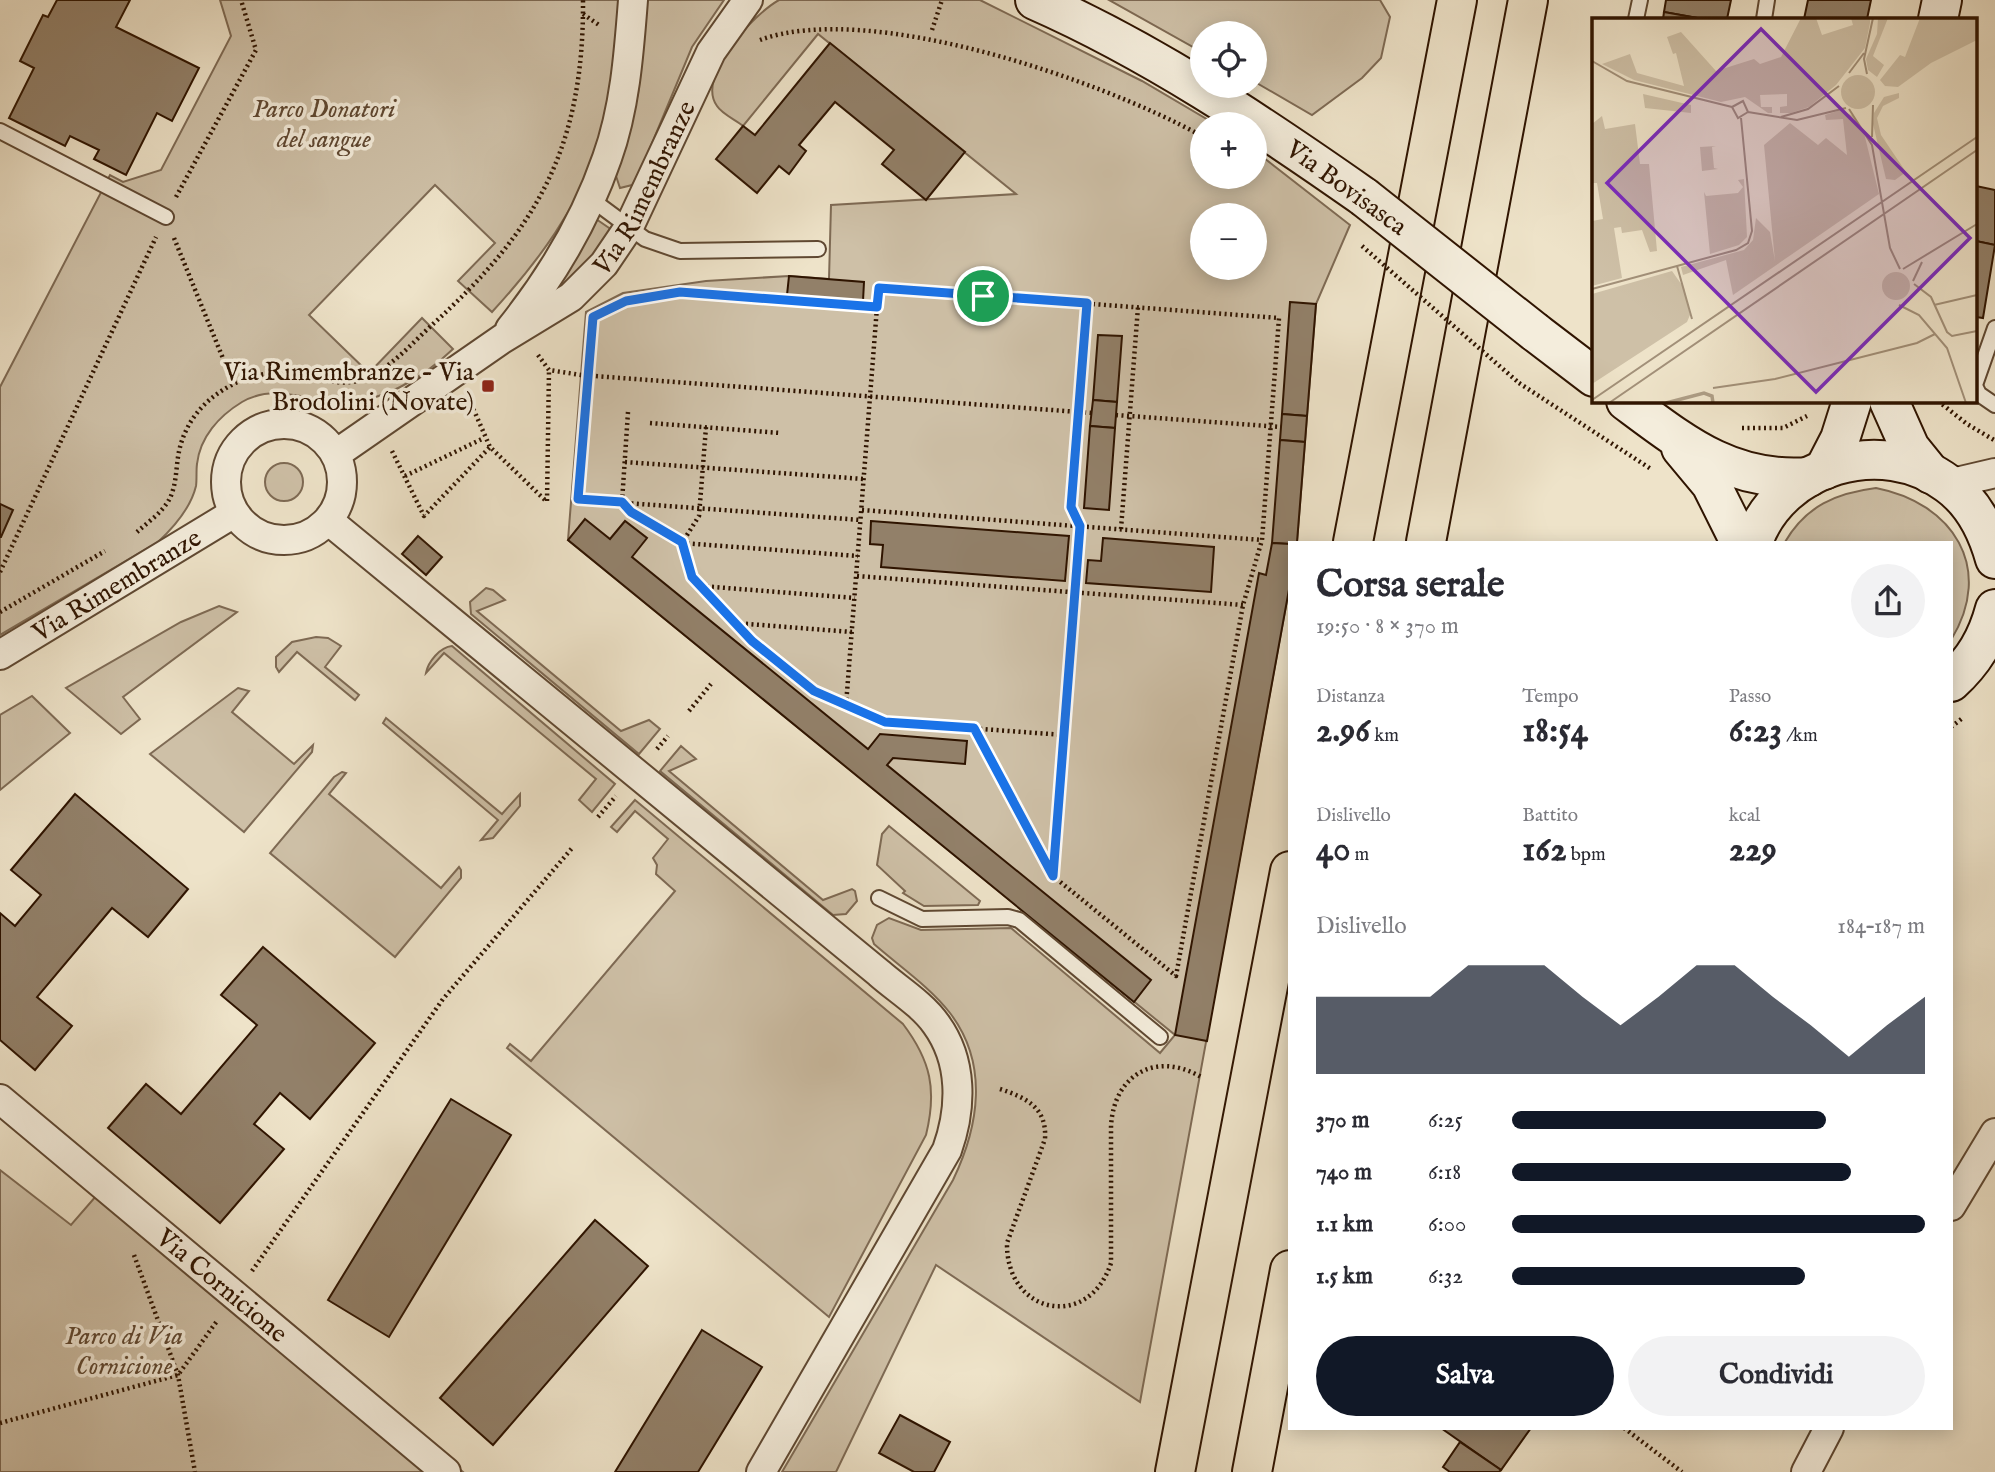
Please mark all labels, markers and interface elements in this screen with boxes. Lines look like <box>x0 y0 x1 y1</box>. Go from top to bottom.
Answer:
inset map <box>1592 18 1978 402</box>
map controls <box>1190 21 1267 280</box>
button: locate <box>1190 21 1267 98</box>
park label: Parco Donatori del sangue <box>253 93 397 157</box>
street label: Via Rimembranze <box>586 96 704 284</box>
button: + <box>1190 112 1267 189</box>
street label: Via Bovisasca <box>1278 132 1414 244</box>
button: − <box>1190 203 1267 280</box>
pin <box>953 266 1013 326</box>
icon: arrive <box>964 277 1002 315</box>
place label: Via Rimembranze - Via Brodolini (Novate) <box>223 356 475 419</box>
marker: Via Rimembranze - Via Brodolini (Novate) <box>480 378 496 394</box>
street label: Via Rimembranze <box>26 522 208 650</box>
text: Corsa serale <box>1316 562 1504 610</box>
button: share <box>1851 564 1925 638</box>
text: 19:50 · 8 × 370 m <box>1316 612 1459 641</box>
text: Distanza <box>1316 685 1385 709</box>
text: Tempo <box>1522 685 1578 709</box>
text: Passo <box>1729 685 1771 709</box>
text: 2.96 <box>1316 709 1370 754</box>
text: 18:54 <box>1522 709 1588 754</box>
text: 6:23 <box>1729 709 1782 754</box>
text: km <box>1370 724 1399 748</box>
text: /km <box>1782 724 1818 748</box>
text: Dislivello <box>1316 804 1391 828</box>
text: Battito <box>1522 804 1578 828</box>
text: kcal <box>1729 804 1760 828</box>
text: 40 <box>1316 828 1350 873</box>
text: 162 <box>1522 828 1567 873</box>
text: 229 <box>1729 828 1777 873</box>
text: m <box>1350 843 1369 867</box>
text: bpm <box>1567 843 1606 867</box>
text: Dislivello <box>1316 912 1407 941</box>
text: 184–187 m <box>1837 912 1925 941</box>
text: 370 m <box>1316 1106 1369 1135</box>
text: 6:25 <box>1428 1106 1463 1135</box>
text: 740 m <box>1316 1158 1372 1187</box>
text: 6:18 <box>1428 1158 1461 1187</box>
text: 1.1 km <box>1316 1210 1373 1239</box>
text: 6:00 <box>1428 1210 1466 1239</box>
street label: Via Cornicione <box>148 1221 294 1351</box>
text: 1.5 km <box>1316 1262 1373 1291</box>
text: 6:32 <box>1428 1262 1463 1291</box>
park label: Parco di Via Cornicione <box>65 1320 183 1383</box>
button: Salva <box>1316 1336 1614 1416</box>
button: Condividi <box>1628 1336 1925 1416</box>

